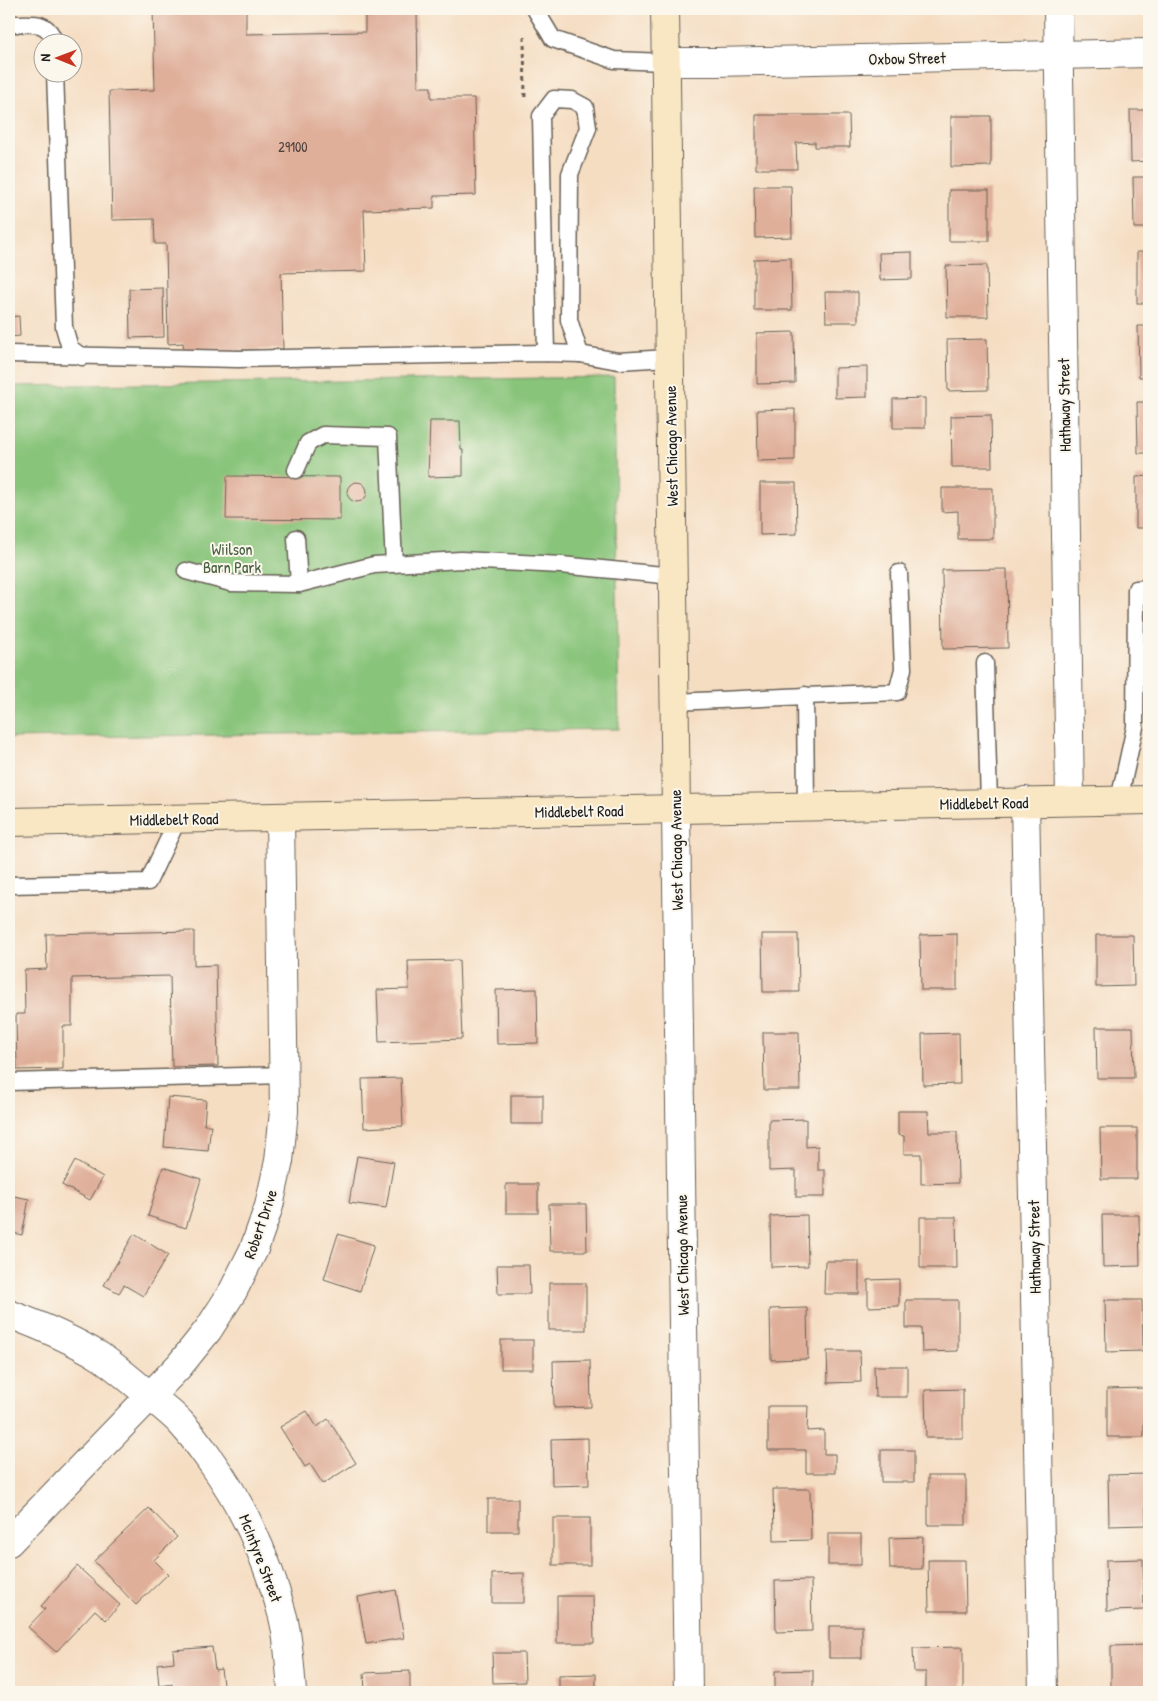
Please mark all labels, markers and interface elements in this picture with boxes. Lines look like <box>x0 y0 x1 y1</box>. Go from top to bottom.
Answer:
north arrow <box>32 32 82 82</box>
street label: Oxbow Street <box>868 46 946 70</box>
text: N <box>35 53 54 62</box>
house number: 29100 <box>278 137 308 156</box>
street label: Hathaway Street <box>1052 358 1076 452</box>
street label: West Chicago Avenue <box>659 385 683 507</box>
park label: Wiilson Barn Park <box>203 538 261 578</box>
street label: West Chicago Avenue <box>664 789 688 911</box>
street label: Middlebelt Road <box>939 791 1029 815</box>
street label: Middlebelt Road <box>534 799 624 823</box>
street label: Middlebelt Road <box>129 807 219 831</box>
street label: Robert Drive <box>238 1186 282 1262</box>
street label: West Chicago Avenue <box>670 1194 694 1316</box>
street label: Hathaway Street <box>1022 1200 1046 1294</box>
street label: McIntyre Street <box>234 1511 288 1606</box>

